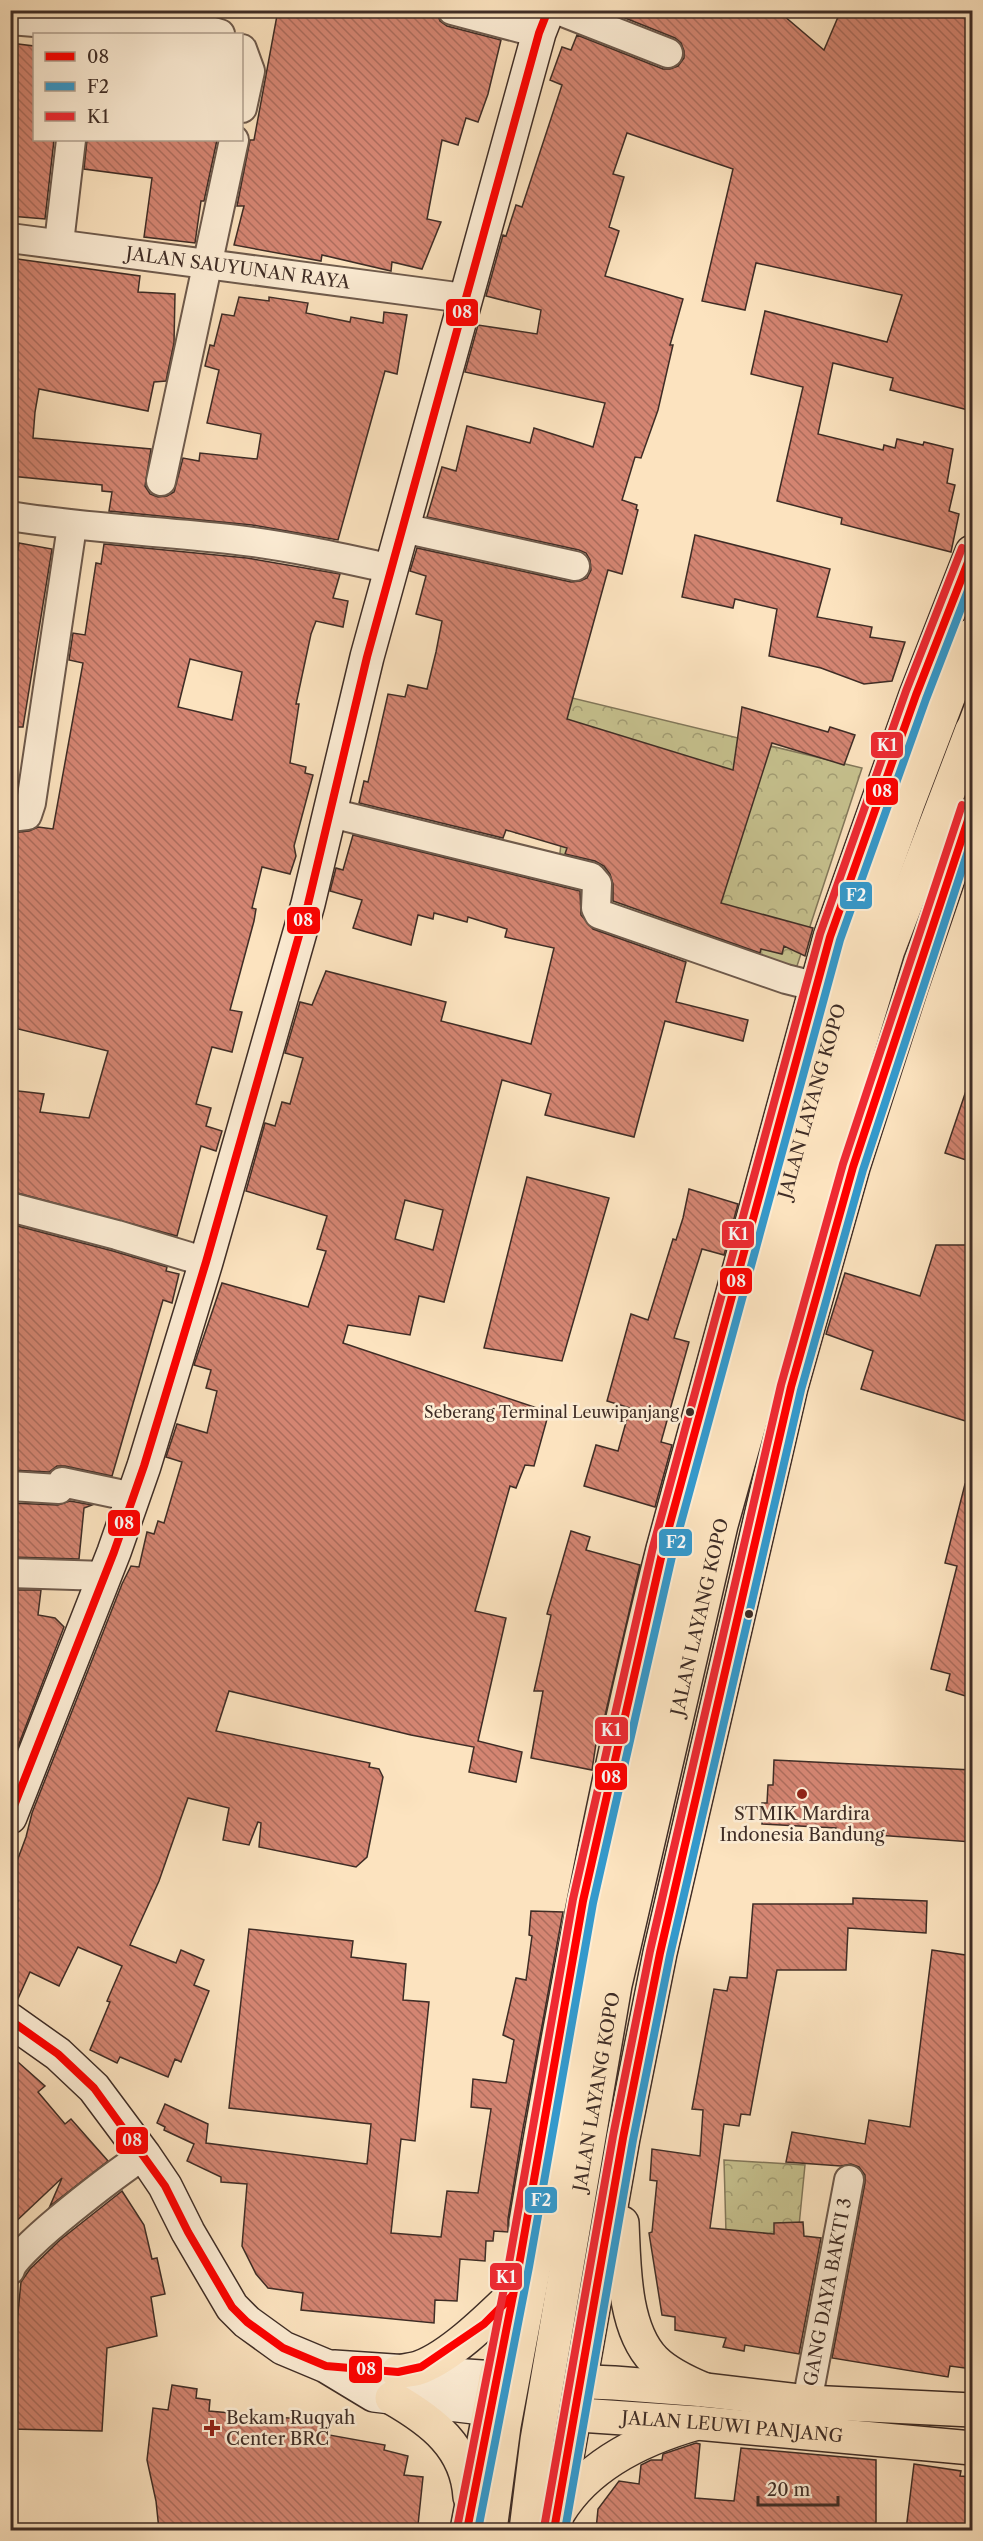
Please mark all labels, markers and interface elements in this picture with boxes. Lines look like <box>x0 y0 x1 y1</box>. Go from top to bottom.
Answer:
legend <box>33 33 243 141</box>
text: 08 <box>87 46 109 68</box>
text: F2 <box>87 76 109 98</box>
text: K1 <box>87 106 109 128</box>
street label: JALAN SAUYUNAN RAYA <box>122 242 352 294</box>
line badge: 08 <box>445 298 479 327</box>
text: 08 <box>452 302 472 322</box>
line badge: K1 <box>870 731 904 759</box>
text: K1 <box>877 735 898 755</box>
line badge: 08 <box>865 777 899 806</box>
text: 08 <box>872 781 892 801</box>
line badge: F2 <box>839 881 873 910</box>
text: F2 <box>846 885 866 905</box>
line badge: 08 <box>286 906 321 935</box>
text: 08 <box>293 910 313 930</box>
street label: JALAN LAYANG KOPO <box>773 1001 851 1204</box>
line badge: K1 <box>721 1220 755 1249</box>
text: K1 <box>728 1224 749 1244</box>
line badge: 08 <box>719 1267 753 1295</box>
text: 08 <box>726 1271 746 1291</box>
place label: Seberang Terminal Leuwipanjang <box>424 1402 680 1422</box>
marker: Seberang Terminal Leuwipanjang <box>684 1406 696 1418</box>
line badge: 08 <box>107 1509 141 1537</box>
text: 08 <box>114 1513 134 1533</box>
street label: JALAN LAYANG KOPO <box>666 1516 733 1721</box>
line badge: F2 <box>658 1528 693 1557</box>
text: F2 <box>666 1532 686 1552</box>
unlabelled marker <box>743 1608 755 1620</box>
line badge: K1 <box>594 1716 629 1745</box>
text: K1 <box>601 1720 622 1740</box>
line badge: 08 <box>594 1762 628 1791</box>
text: 08 <box>601 1767 621 1787</box>
marker: STMIK Mardira Indonesia Bandung <box>795 1787 809 1801</box>
place label: STMIK Mardira Indonesia Bandung <box>720 1803 885 1846</box>
street label: JALAN LAYANG KOPO <box>568 1990 625 2196</box>
line badge: 08 <box>115 2126 149 2155</box>
text: 08 <box>122 2130 142 2150</box>
line badge: F2 <box>524 2186 558 2214</box>
text: F2 <box>531 2190 551 2210</box>
street label: GANG DAYA BAKTI 3 <box>799 2196 856 2388</box>
line badge: K1 <box>489 2262 523 2291</box>
text: K1 <box>496 2267 517 2287</box>
line badge: 08 <box>348 2355 383 2384</box>
text: 08 <box>356 2359 376 2379</box>
place label: Bekam Ruqyah Center BRC <box>226 2407 355 2450</box>
street label: JALAN LEUWI PANJANG <box>618 2407 845 2447</box>
marker: Bekam Ruqyah Center BRC <box>203 2419 221 2437</box>
scale bar <box>758 2469 838 2507</box>
text: 20 m <box>767 2479 811 2501</box>

